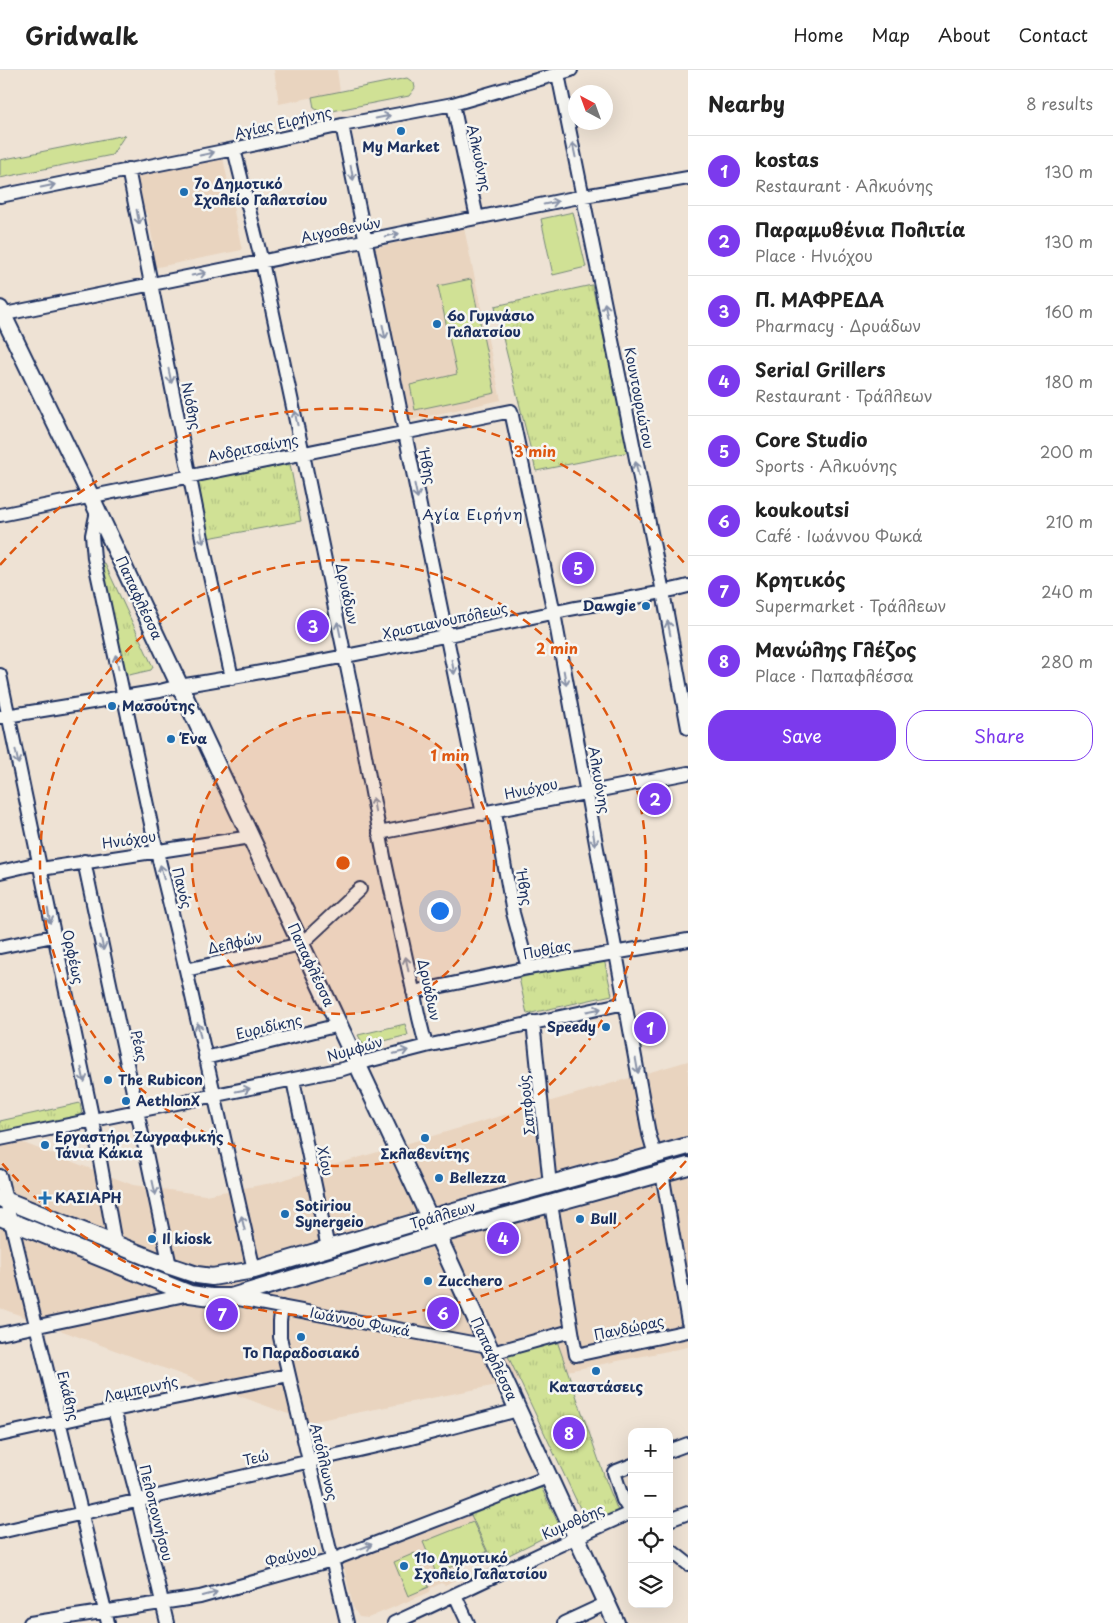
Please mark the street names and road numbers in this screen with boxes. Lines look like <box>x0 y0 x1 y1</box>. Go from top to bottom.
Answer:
street label: Αγίας Ειρήνης <box>232 101 334 144</box>
street label: Αλκυόνης <box>462 122 497 193</box>
street label: Αιγοσθενών <box>299 211 383 248</box>
street label: Κουντουριώτου <box>619 345 660 451</box>
street label: Νιόβης <box>176 380 207 432</box>
street label: Ανδριτσαίνης <box>206 428 300 467</box>
street label: Ήβης <box>413 445 441 486</box>
street label: Παπαφλέσσα <box>111 553 168 643</box>
street label: Δρυάδων <box>331 561 364 627</box>
street label: Χριστιανουπόλεως <box>380 597 510 644</box>
street label: Αλκυόνης <box>583 744 616 815</box>
street label: Ηνιόχου <box>502 773 560 804</box>
street label: Ηνιόχου <box>100 825 157 854</box>
street label: Πανός <box>167 865 198 911</box>
street label: Ήβης <box>511 867 538 907</box>
street label: Παπαφλέσσα <box>283 920 340 1010</box>
street label: Δελφών <box>206 926 264 959</box>
street label: Ορφέως <box>57 928 89 986</box>
street label: Πυθίας <box>521 935 573 964</box>
street label: Δρυάδων <box>413 957 446 1023</box>
street label: Ευριδίκης <box>234 1009 304 1044</box>
street label: Ρέας <box>126 1028 153 1064</box>
street label: Νυμφών <box>324 1031 385 1067</box>
street label: Σαπφούς <box>513 1074 540 1136</box>
street label: Χίου <box>312 1144 339 1178</box>
street label: Τράλλεων <box>407 1195 478 1234</box>
street label: Ιωάννου Φωκά <box>308 1301 412 1342</box>
street label: Πανδώρας <box>592 1310 666 1345</box>
street label: Παπαφλέσσα <box>466 1314 523 1404</box>
street label: Εκάβης <box>52 1369 85 1423</box>
street label: Λαμπρινής <box>102 1370 180 1407</box>
street label: Απόλλωνος <box>305 1421 344 1503</box>
street label: Τεώ <box>241 1444 271 1471</box>
street label: Πελοποννήσου <box>134 1462 179 1563</box>
street label: Κυμοθόης <box>538 1498 607 1545</box>
street label: Φαύνου <box>263 1539 319 1572</box>

